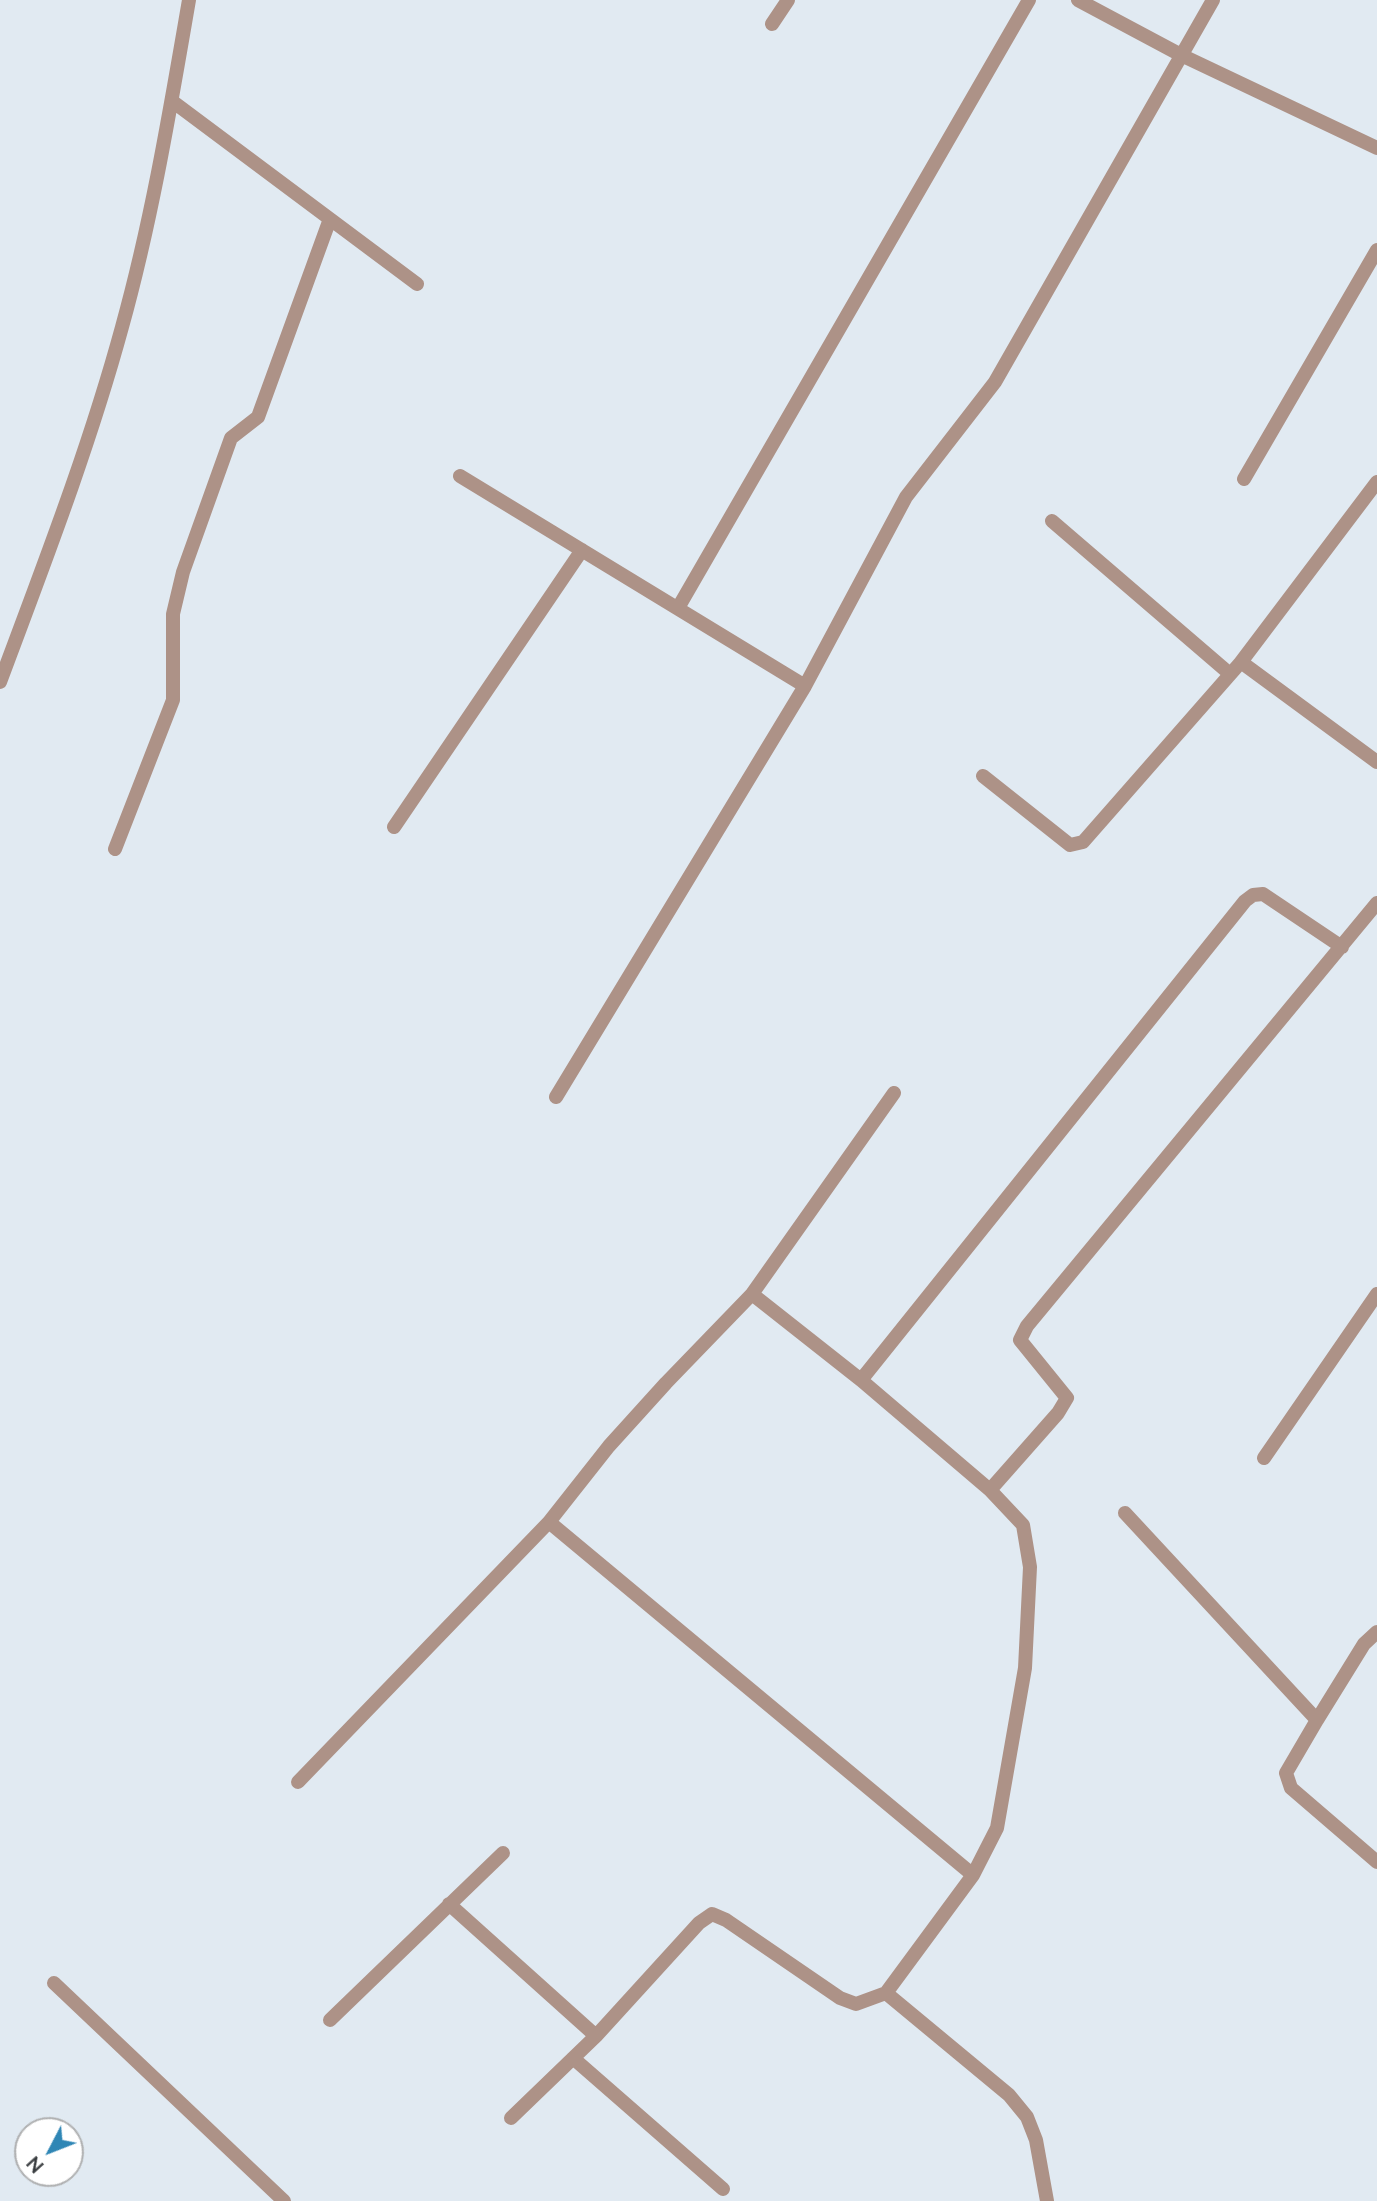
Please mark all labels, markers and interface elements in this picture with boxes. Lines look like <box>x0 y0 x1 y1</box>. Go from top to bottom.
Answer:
north arrow <box>14 2117 84 2187</box>
text: N <box>21 2151 49 2178</box>

